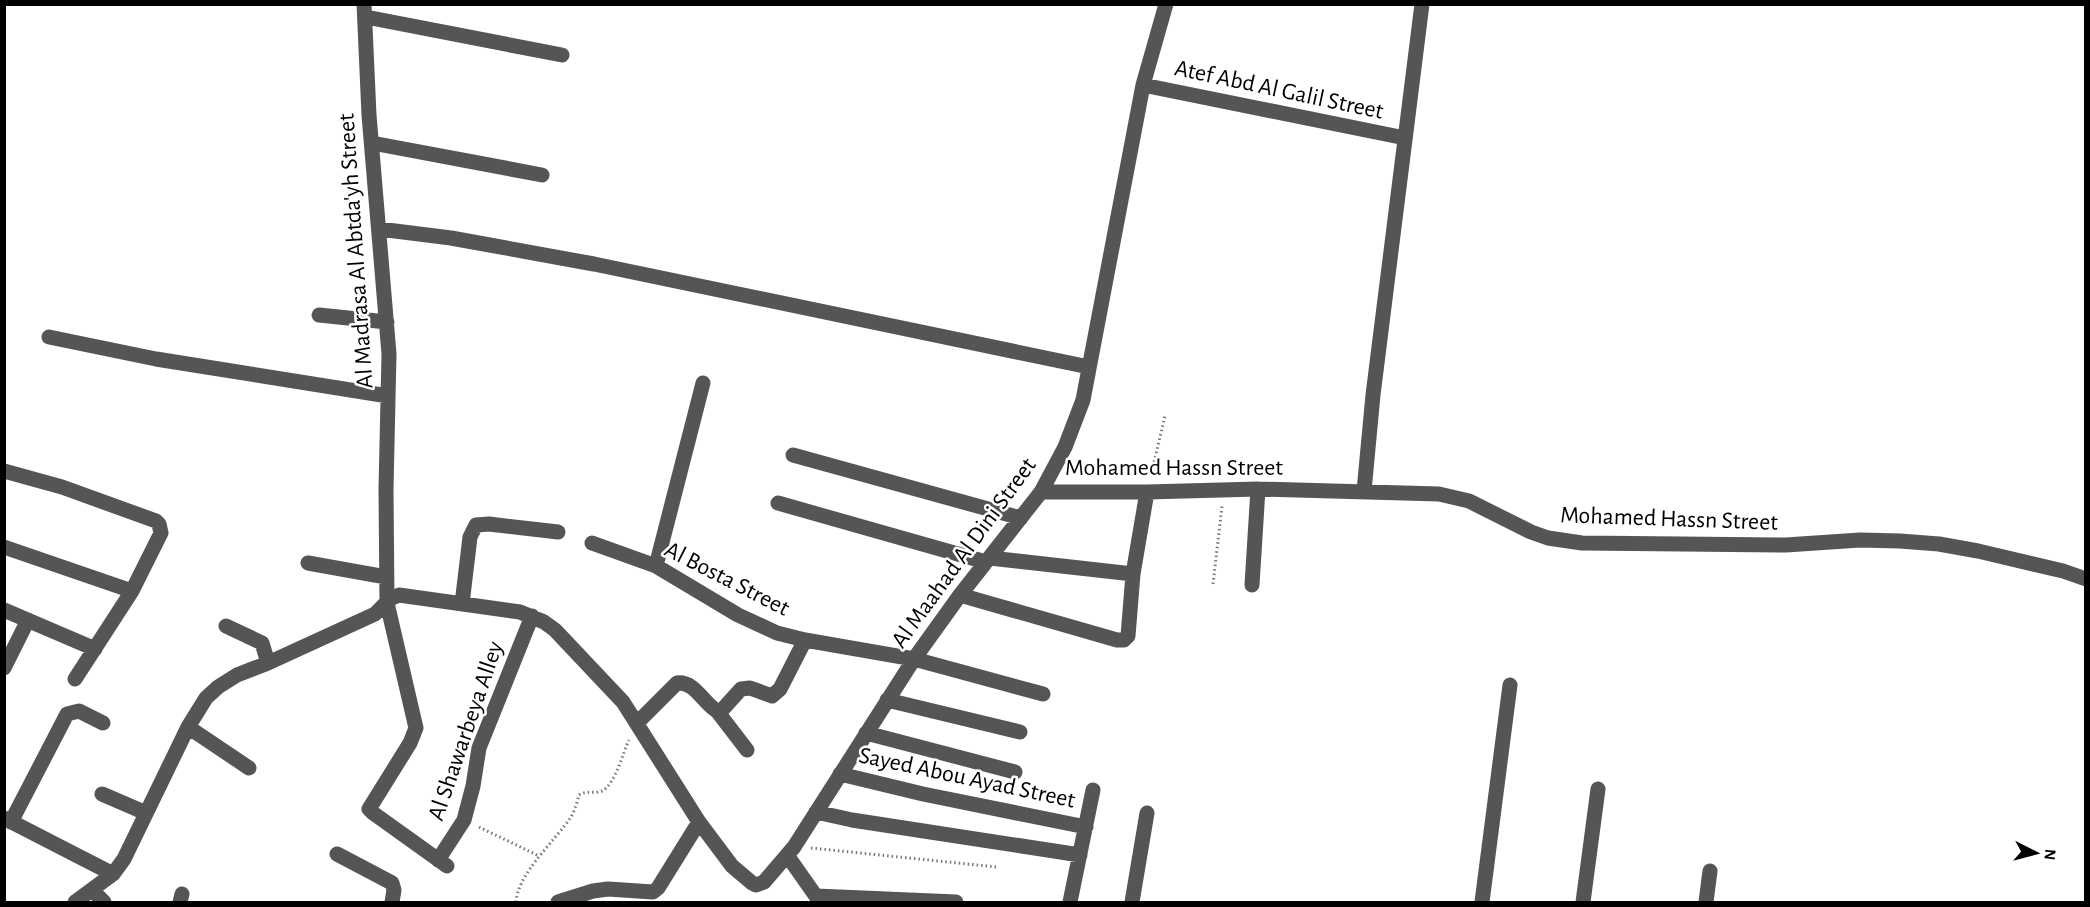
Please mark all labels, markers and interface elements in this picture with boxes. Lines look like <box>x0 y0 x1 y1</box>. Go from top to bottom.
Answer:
street label: Atef Abd Al Galil Street <box>1172 56 1386 124</box>
street label: Al Madrasa Al Abtda'yh Street <box>334 112 378 389</box>
street label: Al Maahad Al Dini Street <box>887 453 1041 652</box>
street label: Mohamed Hassn Street <box>1065 456 1283 480</box>
street label: Mohamed Hassn Street <box>1560 503 1779 535</box>
street label: Al Bosta Street <box>661 537 793 621</box>
street label: Al Shawarbeya Alley <box>424 638 508 824</box>
street label: Sayed Abou Ayad Street <box>857 743 1078 813</box>
north arrow <box>2006 823 2066 883</box>
text: N <box>2041 848 2058 861</box>

